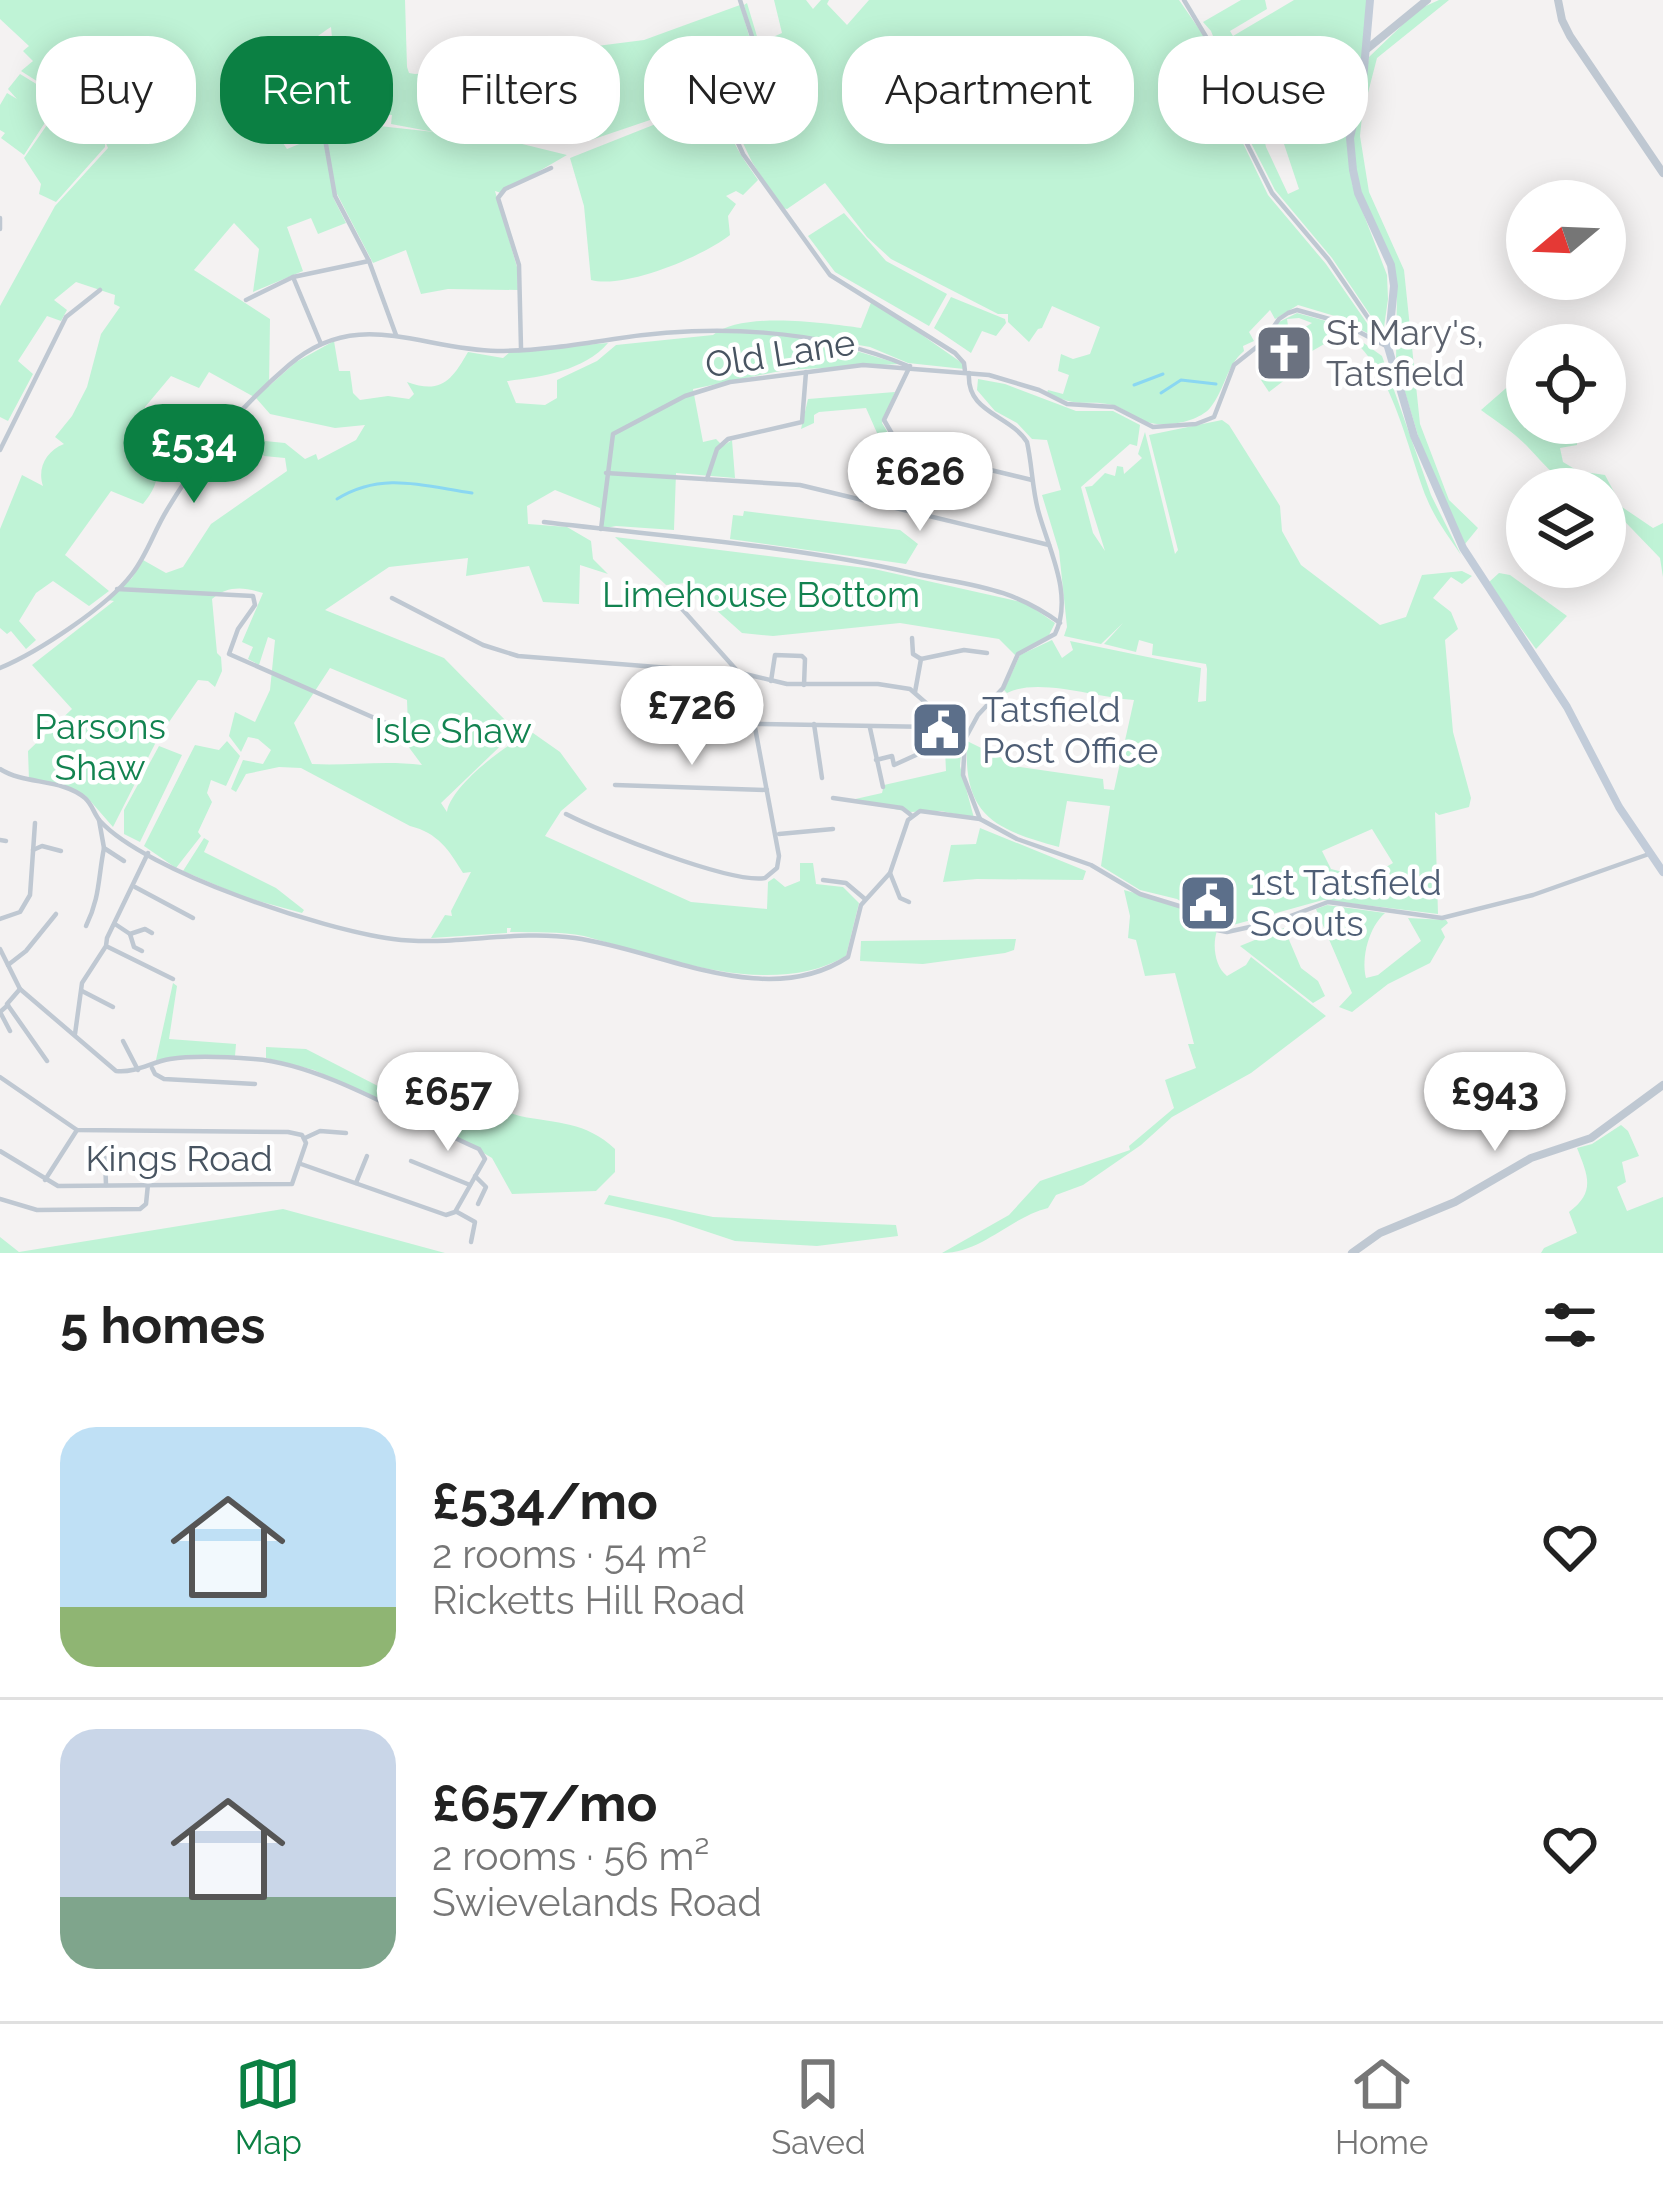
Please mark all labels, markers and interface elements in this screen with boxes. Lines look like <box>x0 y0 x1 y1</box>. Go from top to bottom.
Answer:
chip: Buy <box>36 36 196 144</box>
chip: Rent <box>220 36 393 144</box>
chip: Filters <box>417 36 620 144</box>
chip: New <box>644 36 818 144</box>
chip: Apartment <box>842 36 1134 144</box>
chip: House <box>1158 36 1368 144</box>
north arrow <box>1506 180 1626 300</box>
map controls <box>1506 180 1626 588</box>
place label: St Mary's, Tatsfield <box>1326 311 1484 394</box>
street label: Old Lane <box>702 320 858 386</box>
church icon: St Mary's, Tatsfield <box>1253 322 1315 384</box>
button: locate <box>1506 324 1626 444</box>
pin: £534 <box>123 404 265 506</box>
text: £534 <box>151 420 237 466</box>
pin: £626 <box>849 432 991 534</box>
text: £626 <box>875 448 965 494</box>
button: layers <box>1506 468 1626 588</box>
park label: Limehouse Bottom <box>602 573 920 615</box>
pin: £726 <box>621 666 763 768</box>
text: £726 <box>648 682 736 728</box>
place label: Tatsfield Post Office <box>982 688 1158 771</box>
public building icon: Tatsfield Post Office <box>909 699 971 761</box>
park label: Parsons Shaw <box>34 705 166 788</box>
park label: Isle Shaw <box>374 709 532 751</box>
place label: 1st Tatsfield Scouts <box>1250 861 1442 944</box>
public building icon: 1st Tatsfield Scouts <box>1177 872 1239 934</box>
pin: £657 <box>377 1052 519 1154</box>
pin: £943 <box>1424 1052 1566 1154</box>
text: £657 <box>404 1068 492 1114</box>
text: £943 <box>1451 1068 1539 1114</box>
street label: Kings Road <box>85 1137 273 1179</box>
icon: filters <box>1537 1292 1603 1358</box>
text: 5 homes <box>60 1295 265 1355</box>
text: £534/mo <box>432 1471 658 1531</box>
icon: home <box>156 1475 300 1619</box>
icon: heart <box>1537 1514 1603 1580</box>
text: 2 rooms · 54 m² <box>432 1531 707 1577</box>
text: Ricketts Hill Road <box>432 1577 745 1623</box>
text: £657/mo <box>432 1773 657 1833</box>
icon: home <box>156 1777 300 1921</box>
icon: heart <box>1537 1816 1603 1882</box>
text: 2 rooms · 56 m² <box>432 1833 709 1879</box>
text: Swievelands Road <box>432 1879 762 1925</box>
tab: Map <box>235 2051 302 2162</box>
tab: Saved <box>771 2051 866 2162</box>
tab: Home <box>1335 2051 1428 2162</box>

